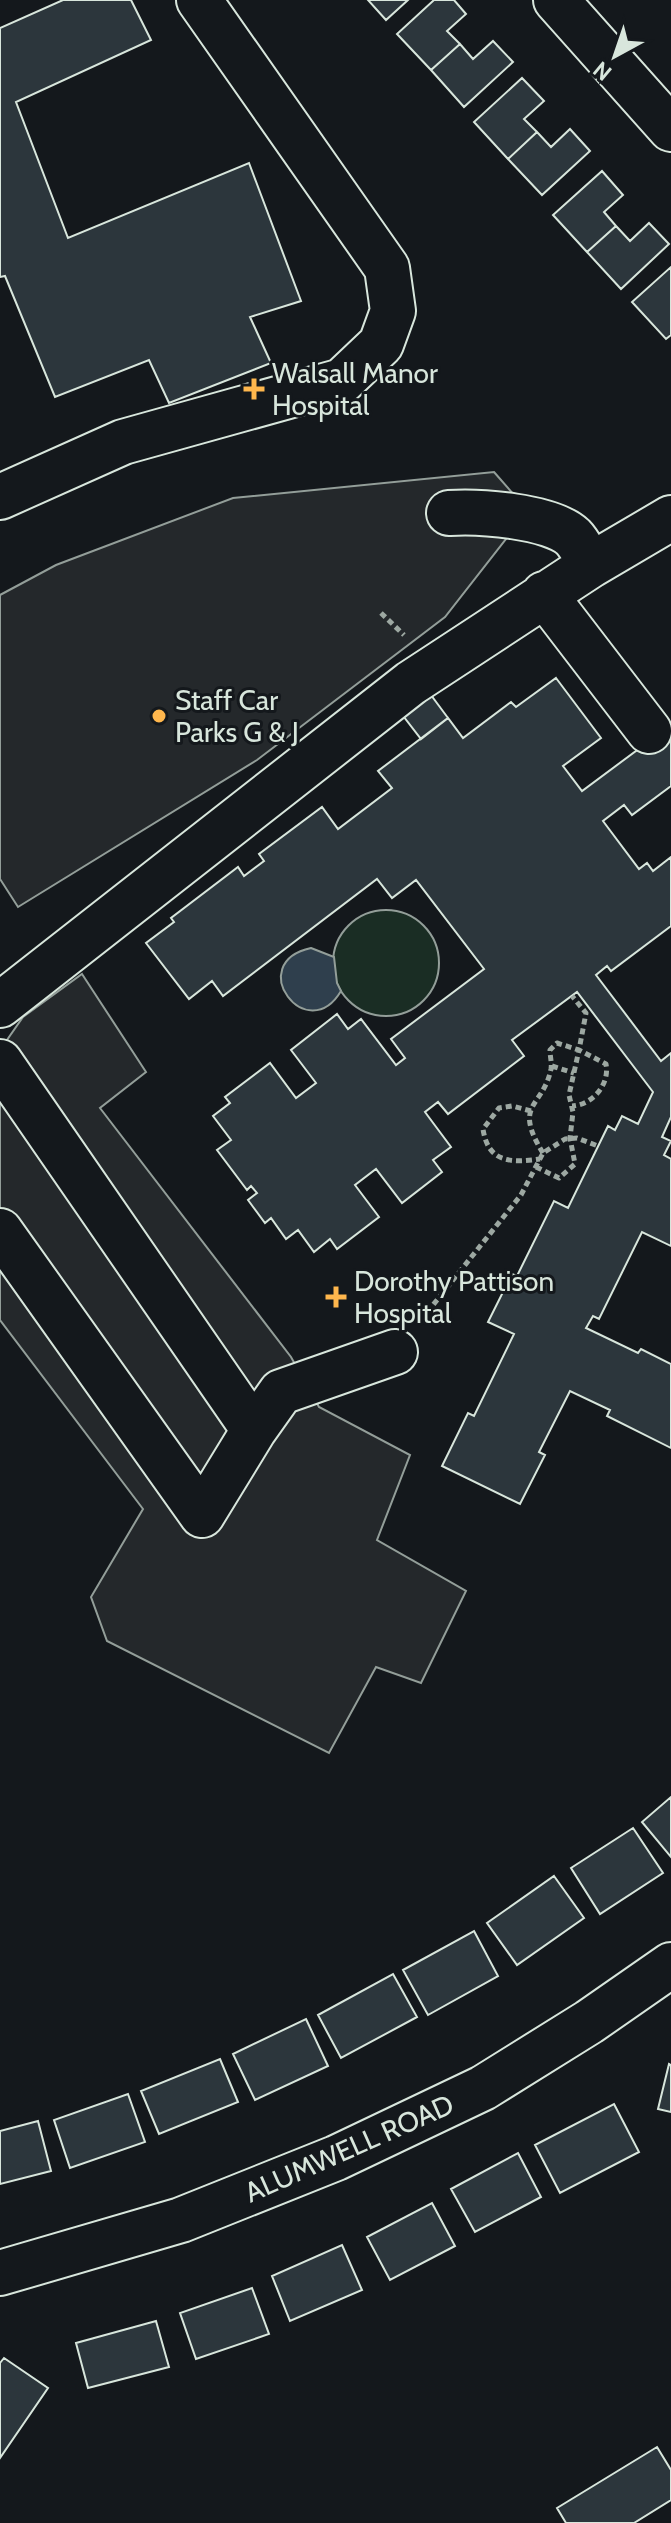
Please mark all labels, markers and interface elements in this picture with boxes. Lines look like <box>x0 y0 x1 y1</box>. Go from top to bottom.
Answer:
north arrow <box>575 16 655 96</box>
text: N <box>588 56 617 86</box>
place label: Walsall Manor Hospital <box>272 356 438 422</box>
marker: Walsall Manor Hospital <box>243 378 265 400</box>
place label: Staff Car Parks G & J <box>175 683 299 749</box>
marker: Staff Car Parks G & J <box>150 707 168 725</box>
place label: Dorothy Pattison Hospital <box>354 1264 554 1330</box>
marker: Dorothy Pattison Hospital <box>325 1286 347 1308</box>
street label: ALUMWELL ROAD <box>239 2087 459 2209</box>

